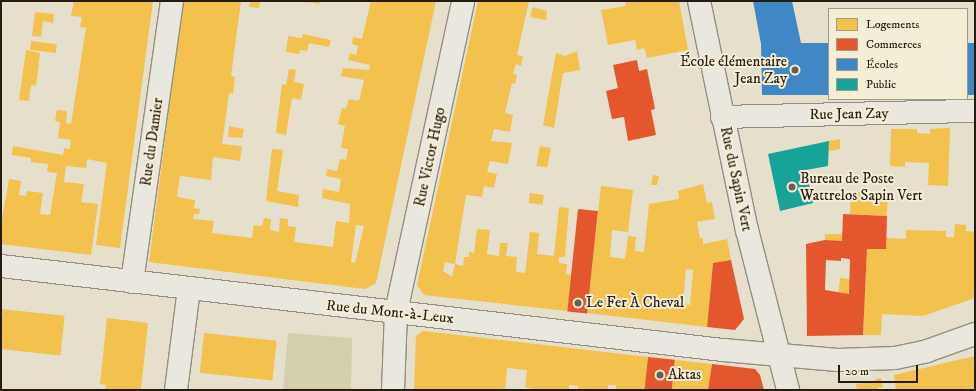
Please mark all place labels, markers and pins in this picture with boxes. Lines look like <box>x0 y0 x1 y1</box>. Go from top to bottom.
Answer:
place label: École élémentaire Jean Zay <box>680 52 787 87</box>
marker: École élémentaire Jean Zay <box>790 65 800 75</box>
place label: Bureau de Poste Wattrelos Sapin Vert <box>800 169 923 204</box>
marker: Bureau de Poste Wattrelos Sapin Vert <box>787 182 797 192</box>
place label: Le Fer À Cheval <box>586 294 684 312</box>
marker: Le Fer À Cheval <box>573 298 583 308</box>
place label: Aktas <box>668 366 701 384</box>
marker: Aktas <box>655 370 665 380</box>

